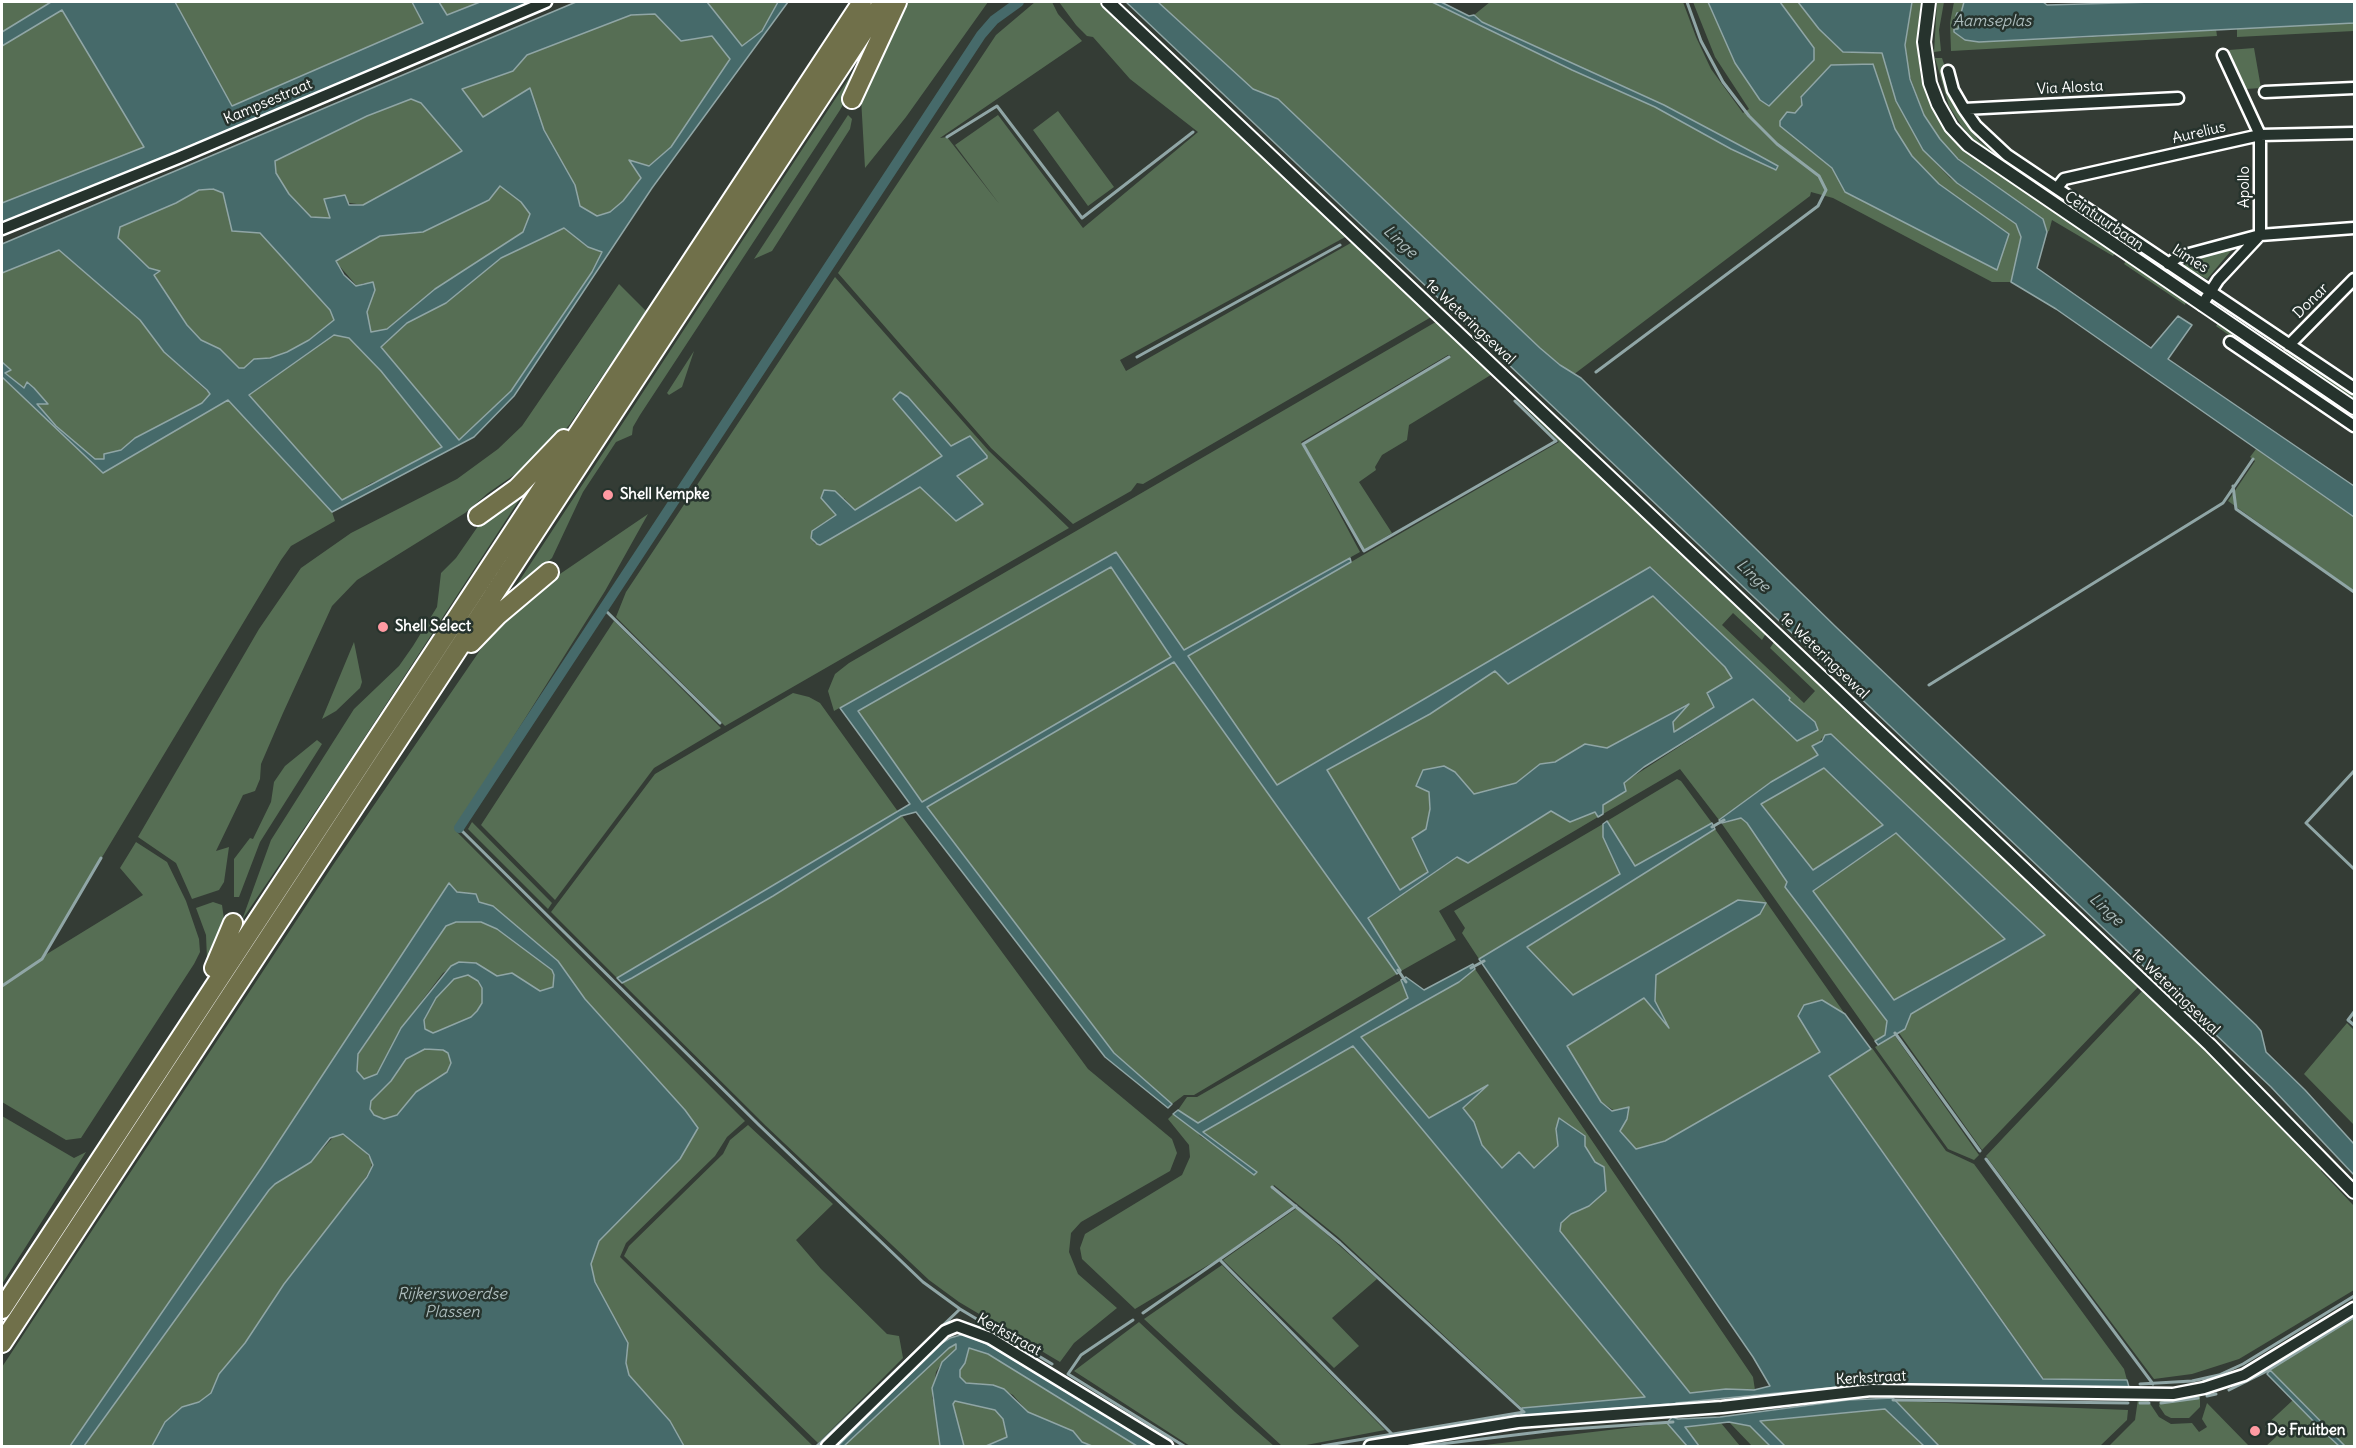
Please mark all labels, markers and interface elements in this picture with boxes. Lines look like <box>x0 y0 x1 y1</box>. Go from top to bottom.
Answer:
water label: Aamseplas <box>1953 11 2031 31</box>
street label: Kampsestraat <box>221 75 315 129</box>
street label: Via Alosta <box>2036 77 2104 99</box>
street label: Aurelius <box>2170 118 2228 148</box>
street label: Apollo <box>2236 166 2254 208</box>
street label: Ceintuurbaan <box>2061 188 2147 254</box>
water label: Linge <box>1379 222 1421 262</box>
street label: Limes <box>2168 241 2212 277</box>
street label: 1e Weteringsewal <box>1421 276 1519 368</box>
street label: Donar <box>2290 280 2332 322</box>
place label: Shell Kempke <box>620 486 710 504</box>
marker: Shell Kempke <box>601 488 615 502</box>
water label: Linge <box>1732 556 1774 596</box>
street label: 1e Weteringsewal <box>1776 609 1872 703</box>
place label: Shell Select <box>395 618 471 636</box>
marker: Shell Select <box>376 620 390 634</box>
water label: Linge <box>2085 890 2127 930</box>
street label: 1e Weteringsewal <box>2127 945 2223 1039</box>
water label: Rijkerswoerdse Plassen <box>397 1284 507 1322</box>
street label: Kerkstraat <box>974 1310 1044 1360</box>
street label: Kerkstraat <box>1835 1367 1907 1389</box>
place label: De Fruitben <box>2267 1422 2345 1440</box>
marker: De Fruitben <box>2248 1424 2262 1438</box>

